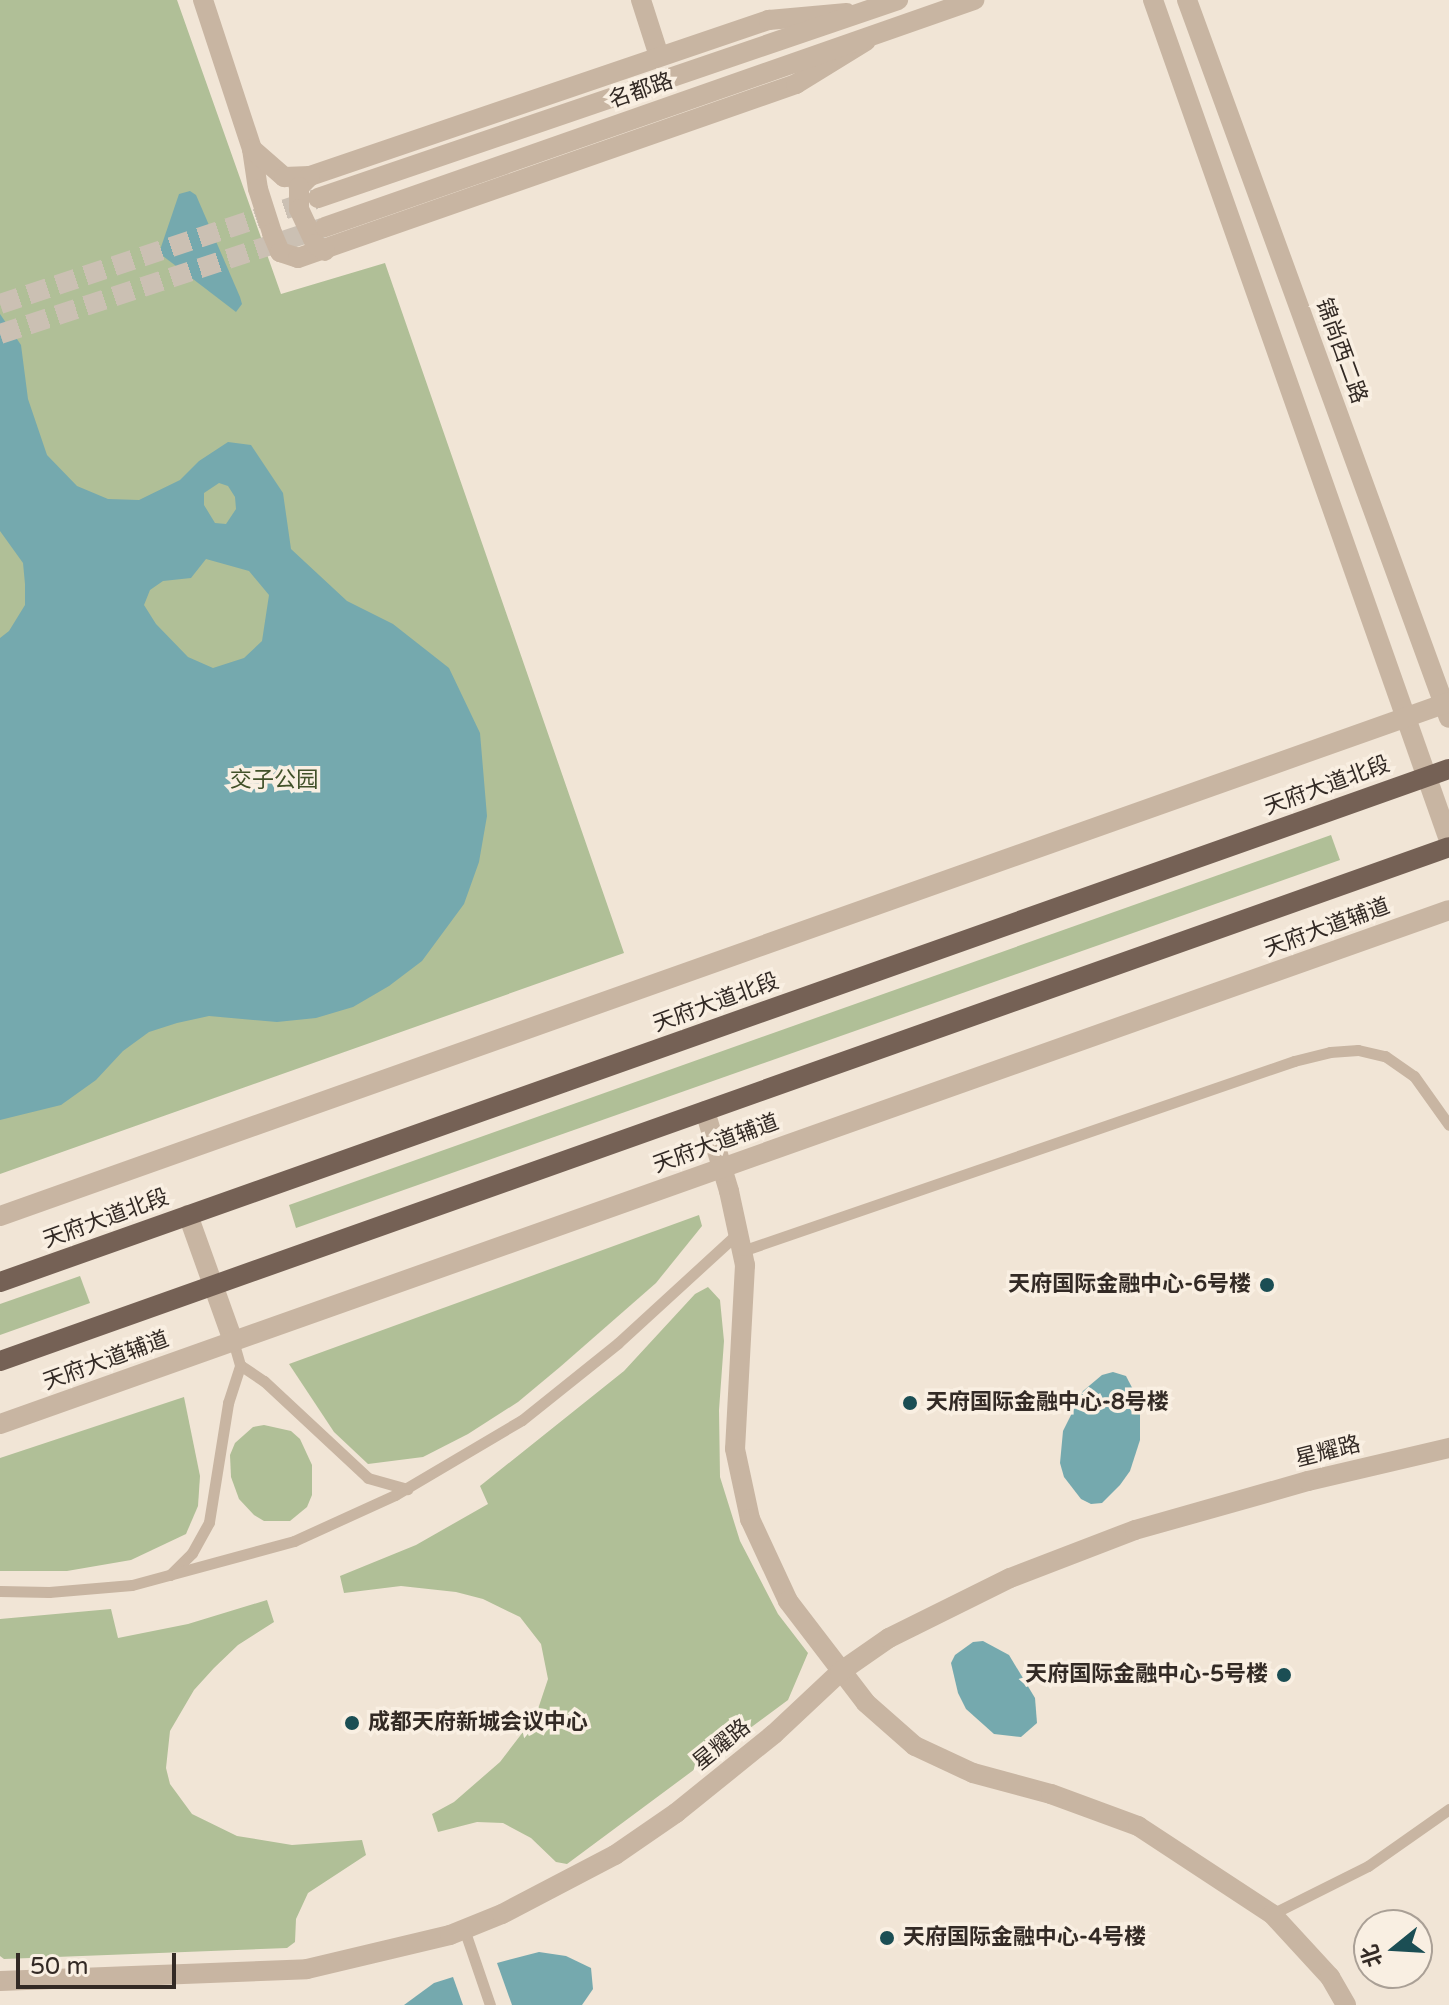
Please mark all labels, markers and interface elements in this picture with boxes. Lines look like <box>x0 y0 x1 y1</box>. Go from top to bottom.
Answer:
street label: 名都路 <box>606 68 676 114</box>
street label: 锦尚西二路 <box>1310 295 1372 407</box>
street label: 天府大道北段 <box>1260 751 1394 821</box>
park label: 交子公园 <box>230 768 318 794</box>
street label: 天府大道辅道 <box>1260 893 1394 963</box>
street label: 天府大道北段 <box>649 968 783 1038</box>
street label: 天府大道辅道 <box>649 1109 783 1179</box>
street label: 天府大道北段 <box>39 1184 173 1254</box>
place label: 天府国际金融中心-6号楼 <box>1008 1272 1251 1298</box>
marker: 天府国际金融中心-6号楼 <box>1258 1276 1276 1294</box>
street label: 天府大道辅道 <box>39 1326 173 1396</box>
place label: 天府国际金融中心-8号楼 <box>926 1390 1169 1416</box>
marker: 天府国际金融中心-8号楼 <box>901 1394 919 1412</box>
street label: 星耀路 <box>1293 1431 1363 1473</box>
place label: 天府国际金融中心-5号楼 <box>1025 1662 1268 1688</box>
marker: 天府国际金融中心-5号楼 <box>1275 1666 1293 1684</box>
place label: 成都天府新城会议中心 <box>368 1710 588 1736</box>
marker: 成都天府新城会议中心 <box>343 1714 361 1732</box>
street label: 星耀路 <box>688 1714 756 1776</box>
north arrow <box>1353 1909 1433 1989</box>
place label: 天府国际金融中心-4号楼 <box>903 1925 1146 1951</box>
marker: 天府国际金融中心-4号楼 <box>878 1929 896 1947</box>
scale bar <box>20 1937 180 1987</box>
text: 北 <box>1356 1941 1388 1970</box>
text: 50 m <box>30 1952 88 1981</box>

